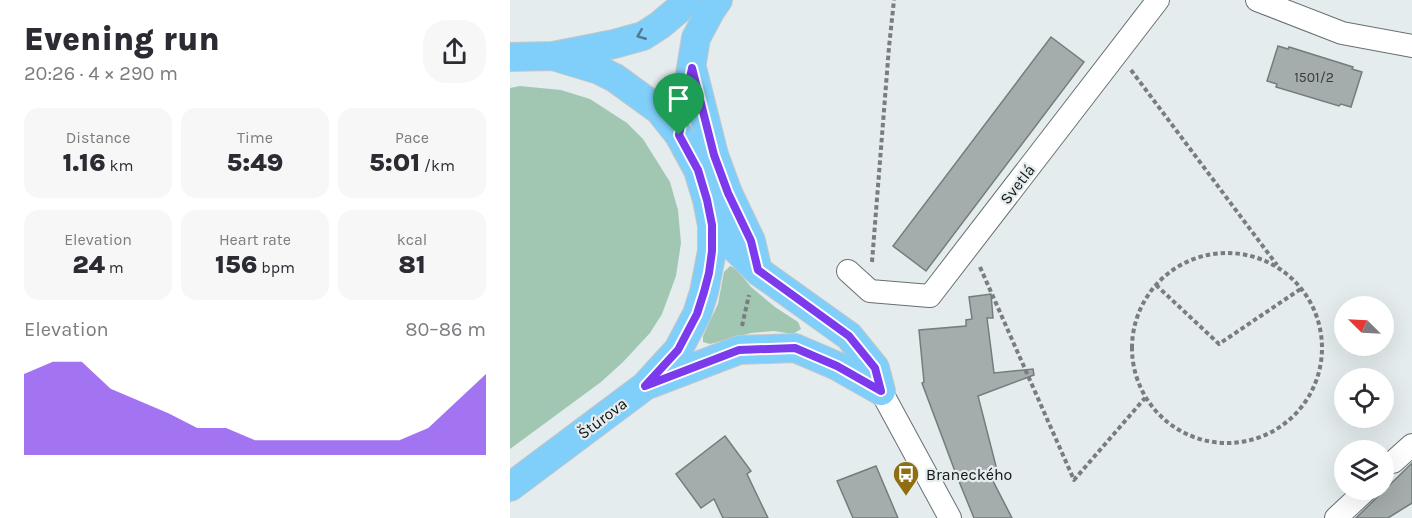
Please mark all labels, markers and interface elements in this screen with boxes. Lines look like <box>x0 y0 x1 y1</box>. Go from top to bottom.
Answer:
text: Evening run <box>24 20 220 58</box>
button: share <box>423 20 486 83</box>
one-way arrow <box>636 28 647 40</box>
text: 20:26 · 4 × 290 m <box>24 62 178 85</box>
house number: 1501/2 <box>1294 69 1334 86</box>
pin <box>653 73 704 135</box>
icon: arrive <box>662 82 695 115</box>
text: Distance <box>66 128 130 147</box>
text: Time <box>237 128 273 147</box>
text: Pace <box>395 128 429 147</box>
text: 1.16 <box>62 147 106 178</box>
text: 5:49 <box>227 147 283 178</box>
text: 5:01 <box>369 147 420 178</box>
text: km <box>106 156 134 175</box>
text: /km <box>420 156 455 175</box>
street label: Svetlá <box>996 161 1039 208</box>
text: Elevation <box>64 230 132 249</box>
text: Heart rate <box>219 230 291 249</box>
text: kcal <box>397 230 427 249</box>
text: 24 <box>72 249 105 280</box>
text: 156 <box>215 249 257 280</box>
text: 81 <box>398 249 426 280</box>
text: m <box>105 258 124 277</box>
text: bpm <box>257 258 295 277</box>
north arrow <box>1334 296 1394 356</box>
map controls <box>1334 296 1394 500</box>
text: Elevation <box>24 318 109 341</box>
text: 80–86 m <box>405 318 486 341</box>
button: locate <box>1334 368 1394 428</box>
street label: Štúrova <box>574 394 631 443</box>
button: layers <box>1334 440 1394 500</box>
bus stop icon: Braneckého <box>891 459 921 497</box>
place label: Braneckého <box>926 465 1012 484</box>

